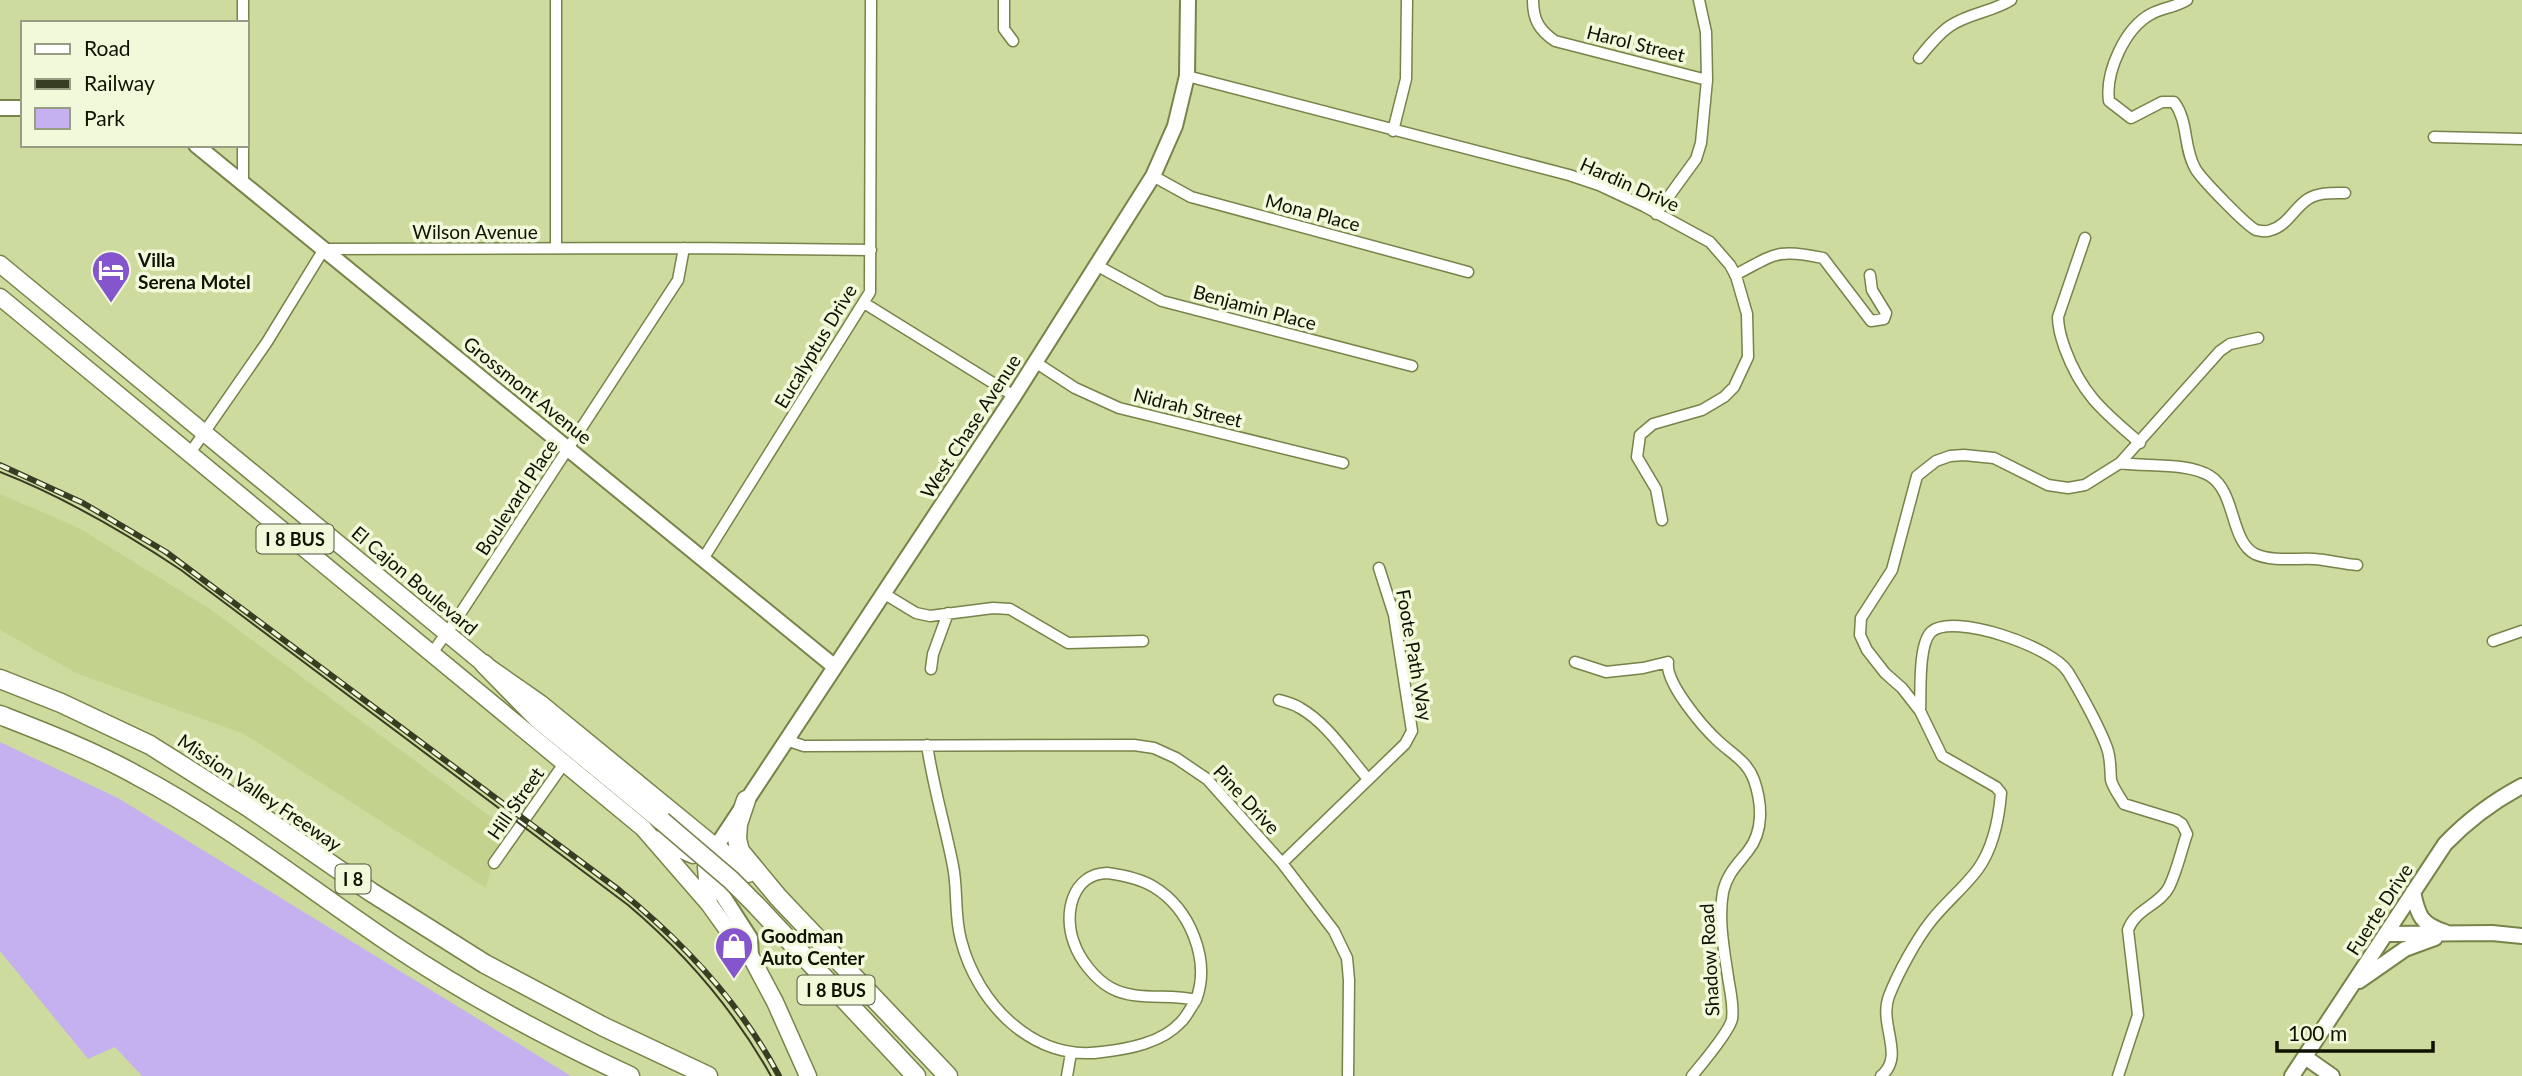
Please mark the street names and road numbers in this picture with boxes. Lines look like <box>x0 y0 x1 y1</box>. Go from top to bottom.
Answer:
street label: Harol Street <box>1585 20 1688 66</box>
street label: Hardin Drive <box>1577 152 1683 216</box>
street label: Mona Place <box>1263 188 1363 236</box>
street label: Wilson Avenue <box>412 220 538 243</box>
street label: Eucalyptus Drive <box>769 280 861 412</box>
street label: Benjamin Place <box>1191 280 1319 334</box>
street label: Grossmont Avenue <box>459 331 597 449</box>
street label: West Chase Avenue <box>915 350 1025 502</box>
street label: Nidrah Street <box>1131 382 1245 432</box>
street label: Boulevard Place <box>470 435 562 559</box>
street label: El Cajon Boulevard <box>347 521 483 639</box>
road number: I 8 BUS <box>256 524 334 554</box>
street label: Foote Path Way <box>1392 588 1438 723</box>
street label: Mission Valley Freeway <box>174 729 346 856</box>
street label: Pine Drive <box>1209 759 1285 839</box>
street label: Hill Street <box>482 762 548 844</box>
street label: Fuerte Drive <box>2341 859 2417 959</box>
road number: I 8 <box>336 864 370 894</box>
street label: Shadow Road <box>1695 903 1723 1017</box>
road number: I 8 BUS <box>798 975 874 1004</box>

